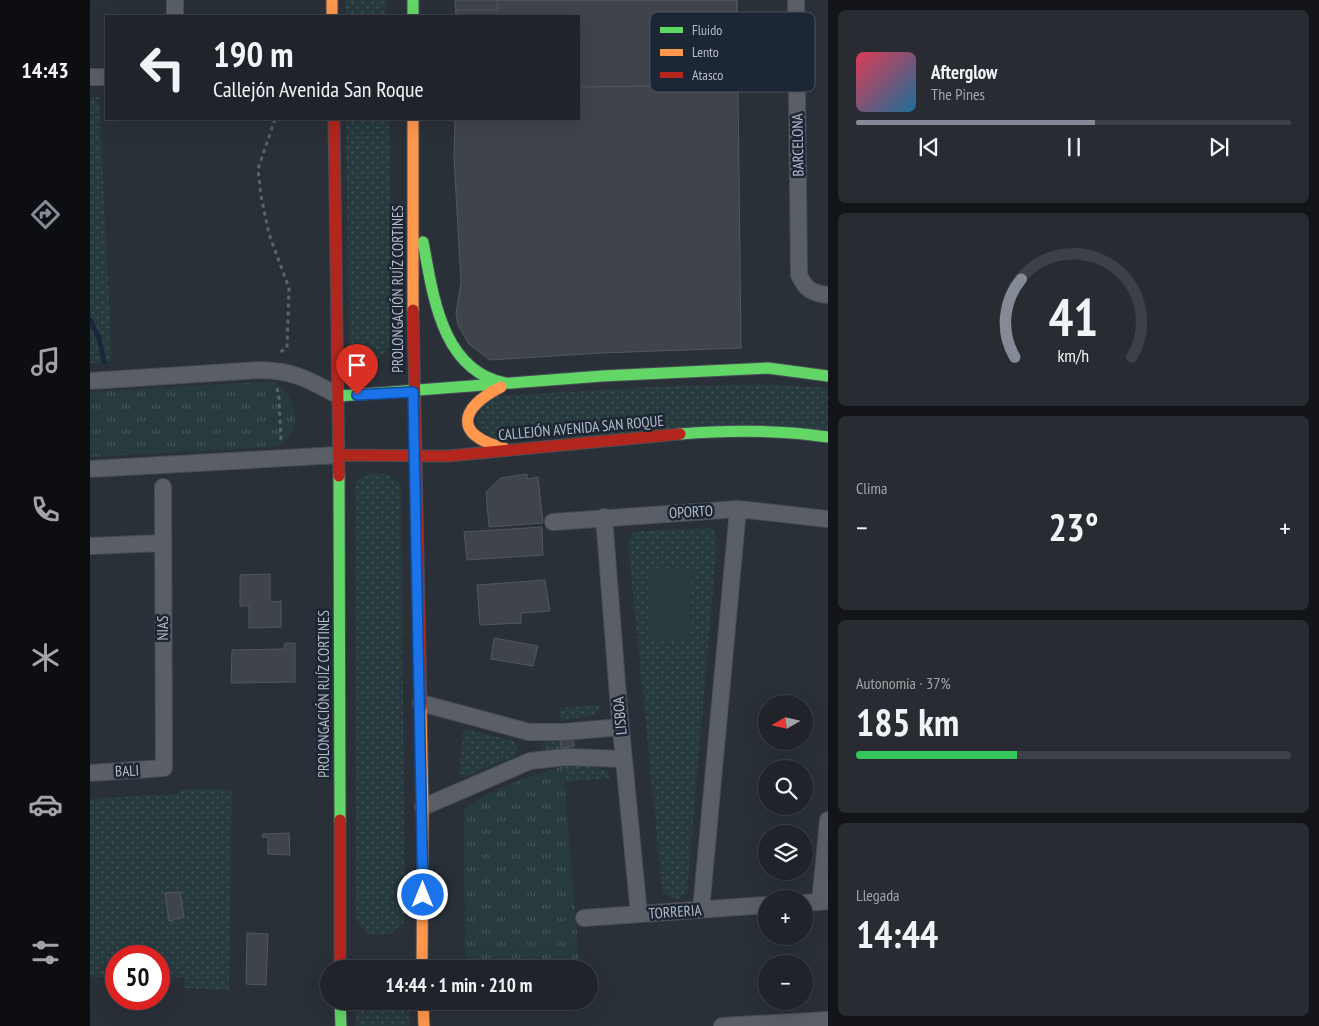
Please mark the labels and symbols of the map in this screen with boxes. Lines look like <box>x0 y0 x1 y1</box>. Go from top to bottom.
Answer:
legend <box>650 12 815 92</box>
text: Fluido <box>692 21 722 39</box>
text: Lento <box>692 43 719 61</box>
text: Atasco <box>692 66 723 84</box>
street label: BARCELONA <box>787 112 808 177</box>
street label: PROLONGACIÓN RUÍZ CORTINES <box>388 205 407 373</box>
pin <box>336 344 378 395</box>
street label: CALLEJÓN AVENIDA SAN ROQUE <box>497 411 665 444</box>
street label: OPORTO <box>669 501 713 522</box>
street label: PROLONGACIÓN RUÍZ CORTINES <box>314 610 333 778</box>
street label: NIAS <box>153 615 172 641</box>
street label: LISBOA <box>608 695 631 736</box>
north arrow <box>758 695 812 750</box>
street label: BALI <box>115 760 139 781</box>
position arrow <box>396 868 448 920</box>
street label: TORRERIA <box>648 900 703 923</box>
speed limit sign: 50 <box>105 945 170 1010</box>

